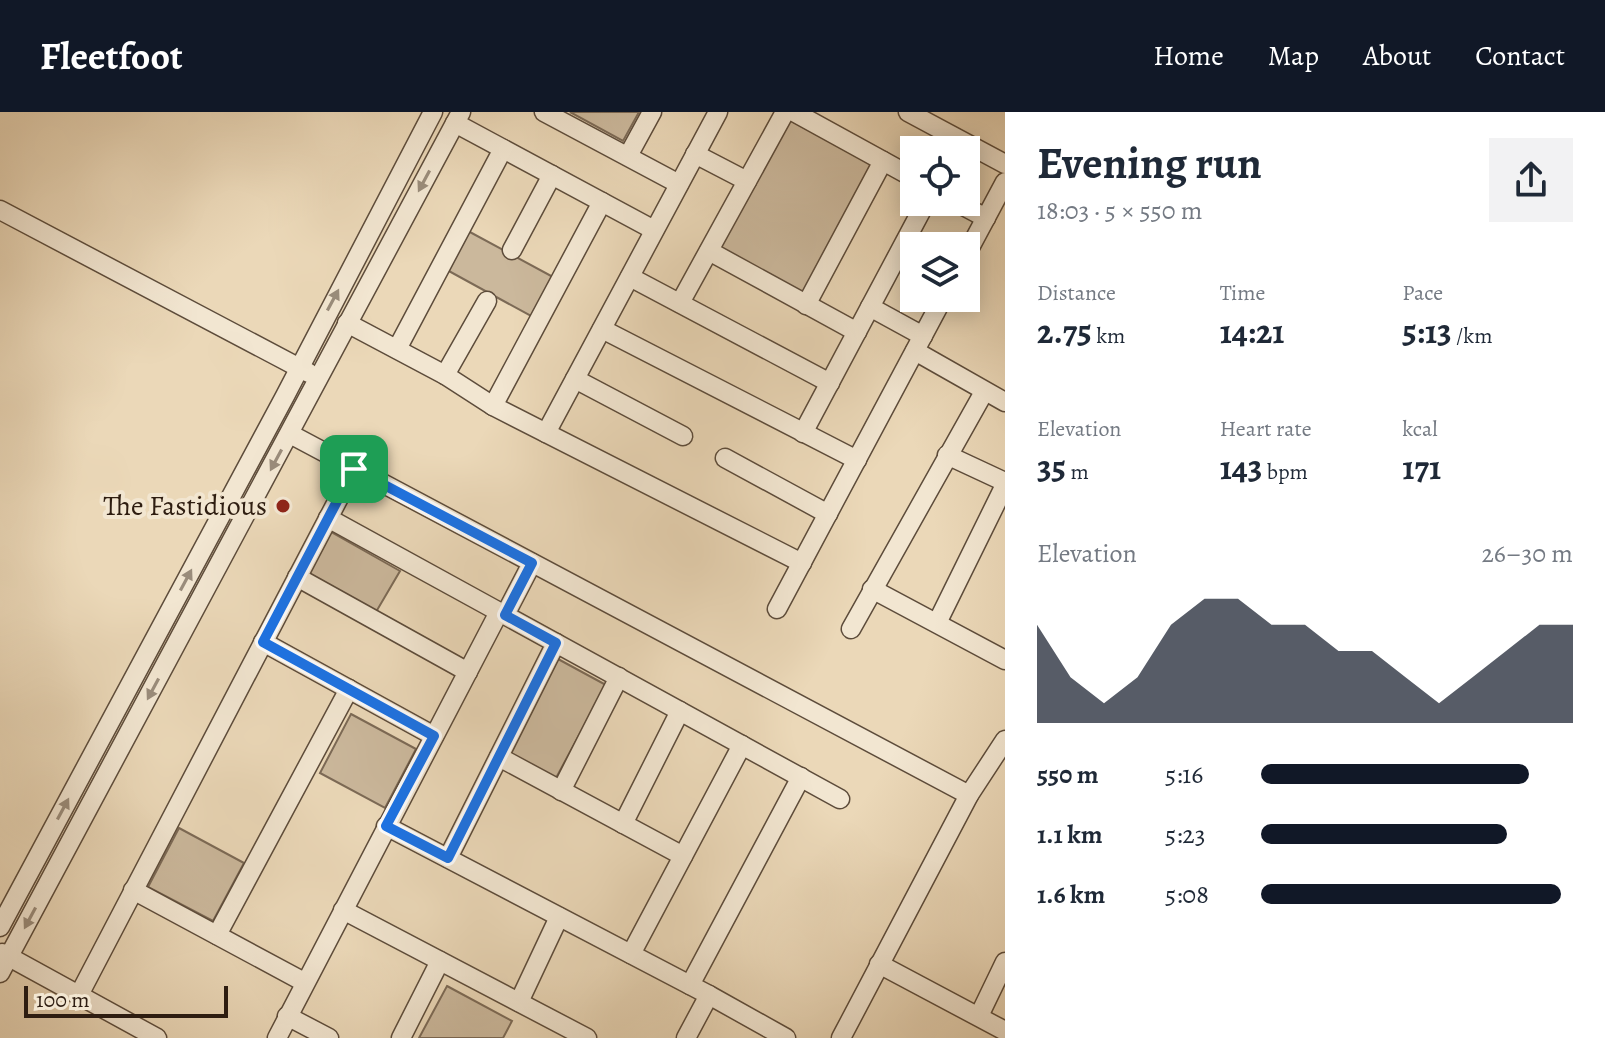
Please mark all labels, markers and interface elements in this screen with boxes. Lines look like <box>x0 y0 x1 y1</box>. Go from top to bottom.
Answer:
text: Fleetfoot <box>40 30 183 82</box>
text: Home <box>1153 37 1224 75</box>
text: Map <box>1268 37 1319 75</box>
text: About <box>1363 37 1431 75</box>
text: Contact <box>1475 37 1565 75</box>
text: Evening run <box>1037 133 1262 193</box>
map controls <box>900 136 980 312</box>
button: locate <box>900 136 980 216</box>
button: share <box>1489 138 1573 222</box>
one-way arrow <box>417 169 430 192</box>
text: 18:03 · 5 × 550 m <box>1037 193 1202 228</box>
button: layers <box>900 232 980 312</box>
text: Distance <box>1037 278 1116 308</box>
text: Time <box>1220 278 1265 308</box>
text: Pace <box>1402 278 1443 308</box>
one-way arrow <box>327 289 340 312</box>
text: 2.75 <box>1037 308 1092 355</box>
text: 14:21 <box>1220 308 1285 355</box>
text: 5:13 <box>1402 308 1452 355</box>
text: km <box>1092 321 1125 351</box>
text: /km <box>1452 321 1493 351</box>
text: Elevation <box>1037 414 1121 444</box>
text: Heart rate <box>1220 414 1312 444</box>
text: kcal <box>1402 414 1438 444</box>
pin <box>320 435 388 503</box>
text: 35 <box>1037 444 1066 491</box>
text: 143 <box>1220 444 1262 491</box>
text: 171 <box>1402 444 1441 491</box>
icon: arrive <box>332 447 376 491</box>
one-way arrow <box>269 449 283 471</box>
text: m <box>1066 457 1089 487</box>
text: bpm <box>1262 457 1308 487</box>
place label: The Fastidious <box>103 487 267 525</box>
marker: The Fastidious <box>274 497 292 515</box>
text: Elevation <box>1037 536 1137 571</box>
text: 26–30 m <box>1481 536 1573 571</box>
one-way arrow <box>180 568 193 591</box>
one-way arrow <box>146 678 160 700</box>
text: 550 m <box>1037 757 1099 792</box>
text: 5:16 <box>1165 757 1203 792</box>
one-way arrow <box>56 798 70 820</box>
text: 1.1 km <box>1037 817 1103 852</box>
text: 5:23 <box>1165 817 1206 852</box>
text: 1.6 km <box>1037 877 1105 912</box>
text: 5:08 <box>1165 877 1209 912</box>
one-way arrow <box>23 907 37 929</box>
scale bar <box>24 982 228 1018</box>
text: 100 m <box>36 985 90 1015</box>

